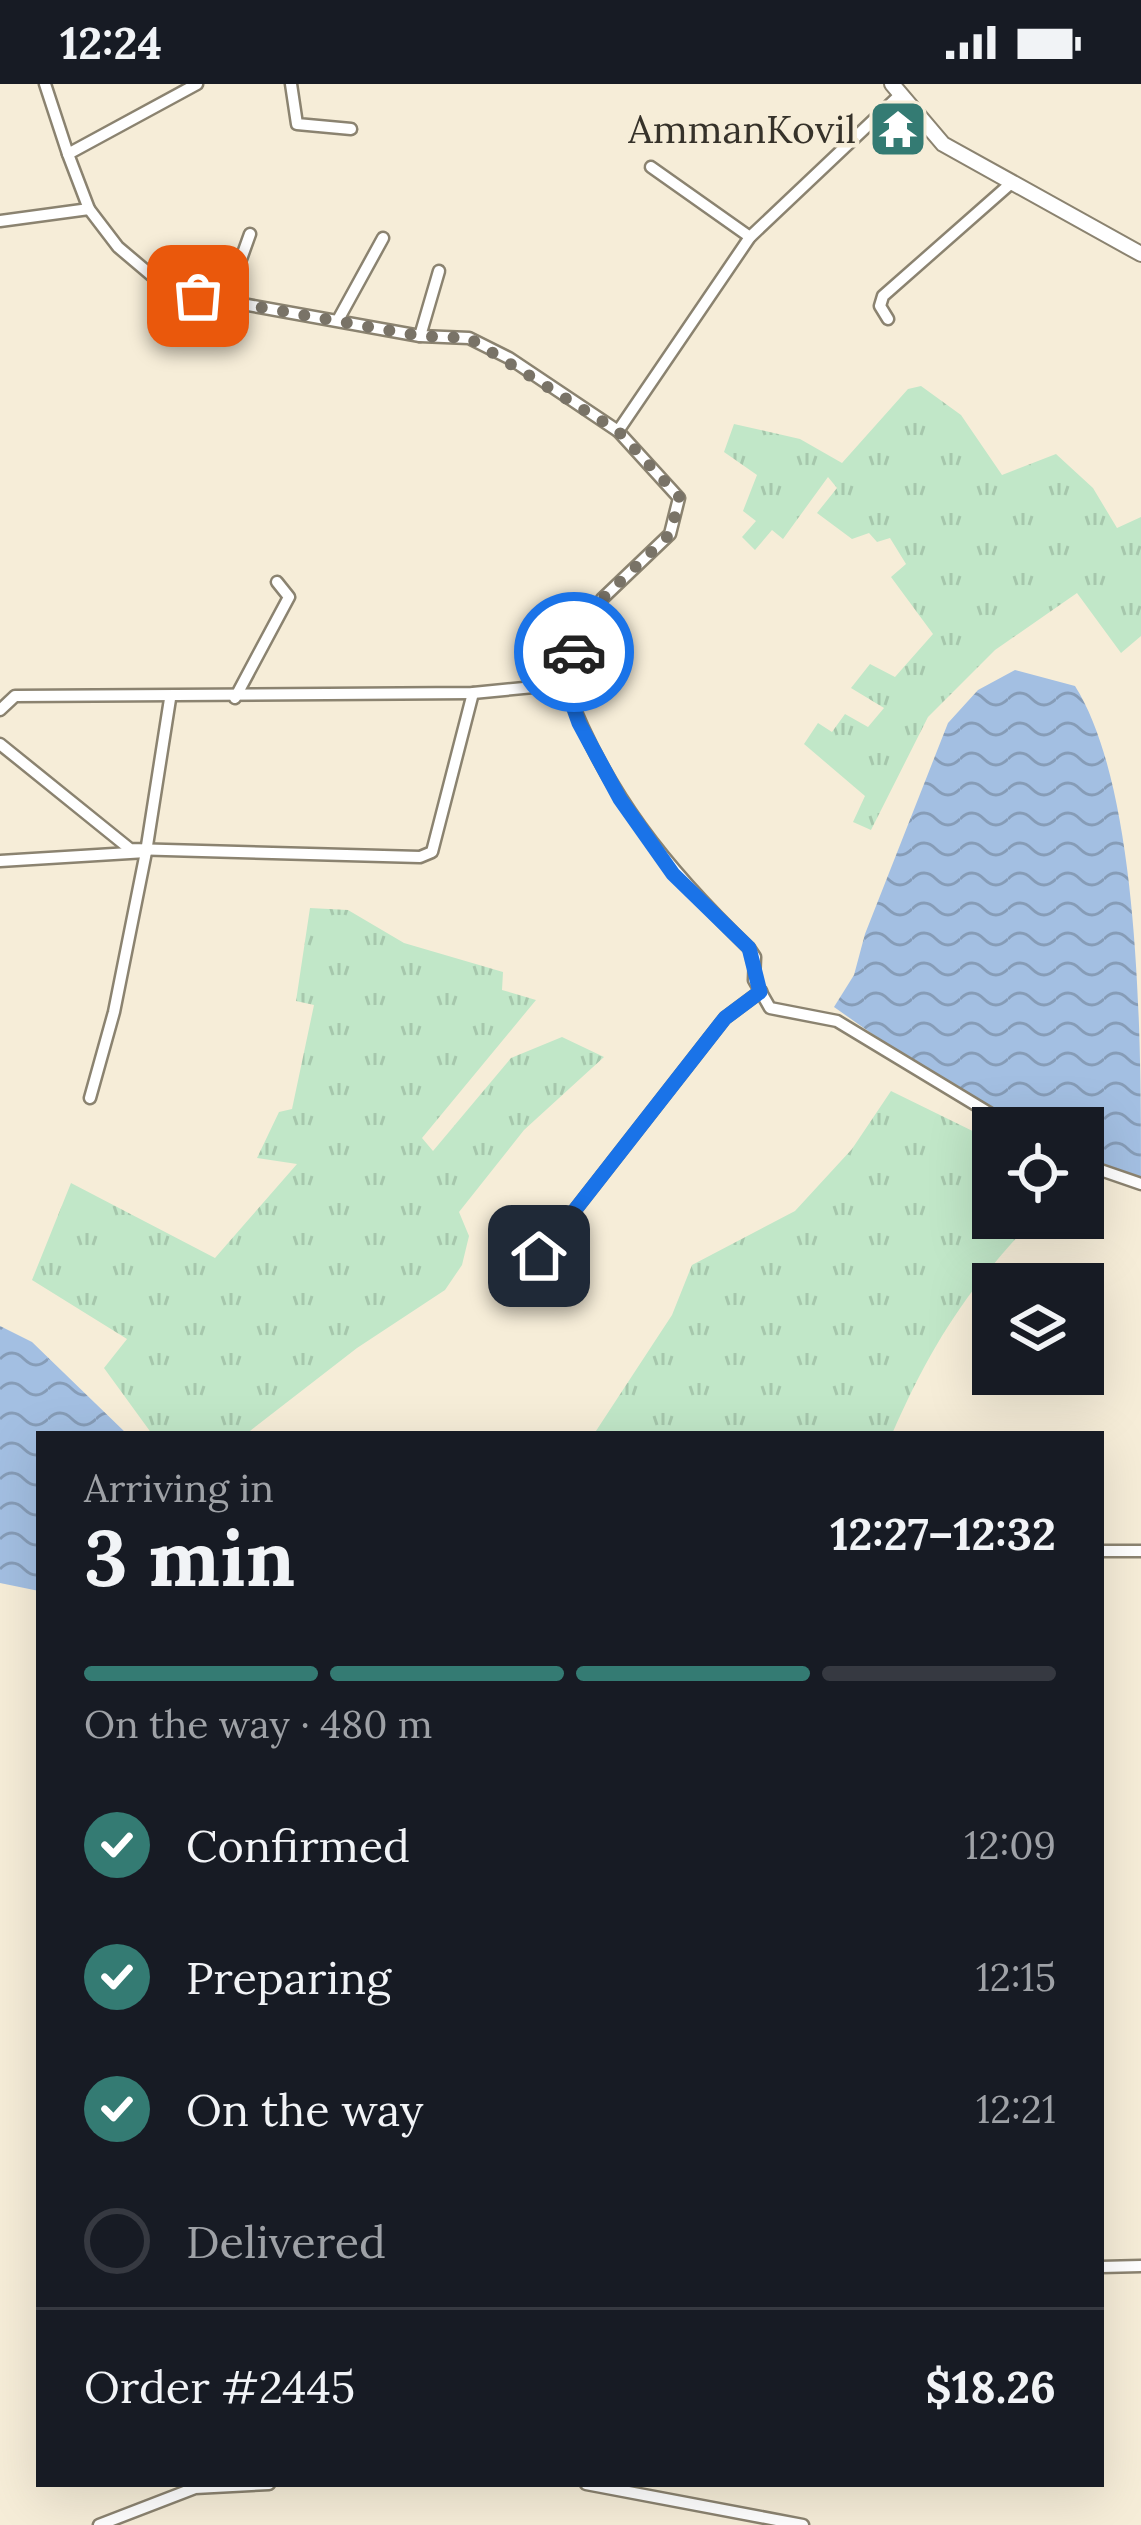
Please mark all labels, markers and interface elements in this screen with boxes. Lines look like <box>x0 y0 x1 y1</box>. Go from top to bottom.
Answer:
text: 12:24 <box>60 14 162 71</box>
temple icon: AmmanKovil <box>867 98 929 160</box>
place label: AmmanKovil <box>627 104 856 154</box>
pin <box>147 245 249 347</box>
icon: bag <box>165 263 231 329</box>
courier <box>514 592 634 712</box>
icon: car <box>541 619 607 685</box>
map controls <box>972 1107 1104 1395</box>
button: locate <box>972 1107 1104 1239</box>
pin <box>488 1205 590 1307</box>
icon: home <box>506 1223 572 1289</box>
button: layers <box>972 1263 1104 1395</box>
text: Arriving in <box>84 1463 274 1513</box>
text: 12:27–12:32 <box>830 1505 1056 1562</box>
text: 3 min <box>84 1508 295 1607</box>
text: On the way · 480 m <box>84 1699 433 1749</box>
icon: check <box>84 1812 150 1878</box>
text: Confirmed <box>186 1817 410 1874</box>
text: 12:09 <box>964 1820 1056 1870</box>
icon: check <box>84 1944 150 2010</box>
text: Preparing <box>186 1949 391 2006</box>
text: 12:15 <box>976 1952 1056 2002</box>
icon: check <box>84 2076 150 2142</box>
text: On the way <box>186 2081 424 2138</box>
text: 12:21 <box>976 2084 1056 2134</box>
text: Delivered <box>186 2213 386 2270</box>
text: Order #2445 <box>84 2358 355 2415</box>
text: $18.26 <box>925 2358 1056 2415</box>

